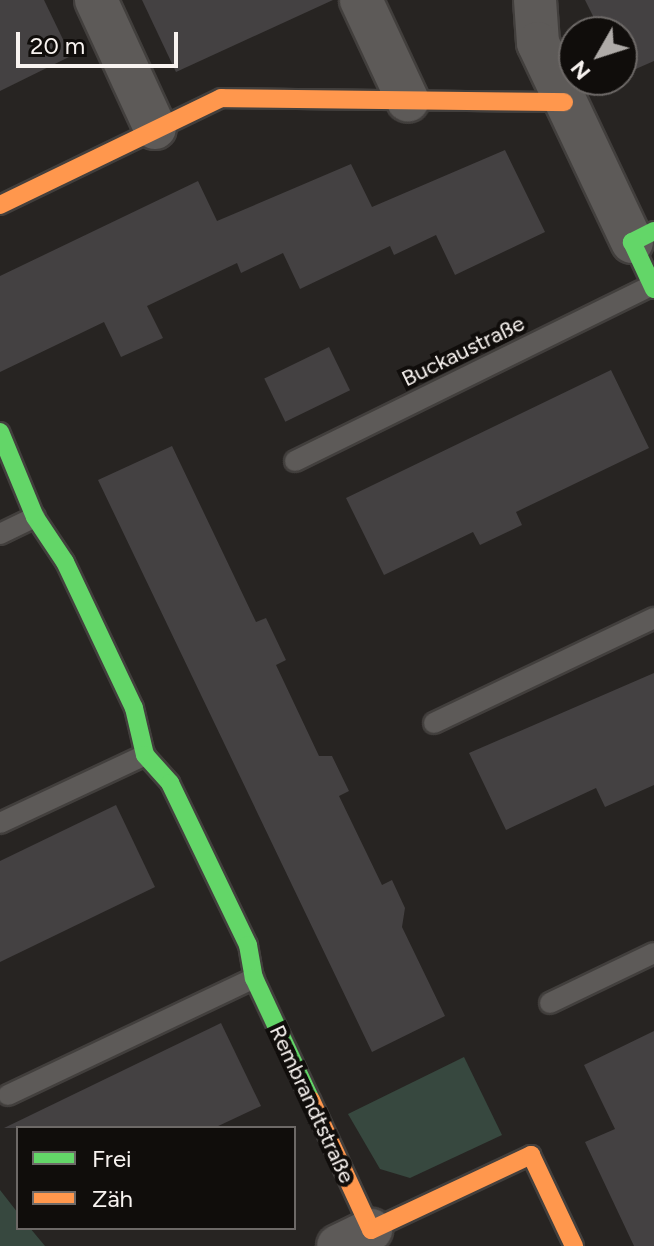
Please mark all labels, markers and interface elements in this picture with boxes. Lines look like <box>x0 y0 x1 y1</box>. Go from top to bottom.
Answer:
scale bar <box>20 16 182 66</box>
north arrow <box>558 16 638 96</box>
text: 20 m <box>30 31 85 60</box>
text: N <box>565 55 596 85</box>
street label: Buckaustraße <box>397 310 529 392</box>
street label: Rembrandtstraße <box>264 1021 360 1187</box>
legend <box>16 1126 296 1230</box>
text: Frei <box>92 1144 132 1173</box>
text: Zäh <box>92 1184 133 1213</box>

